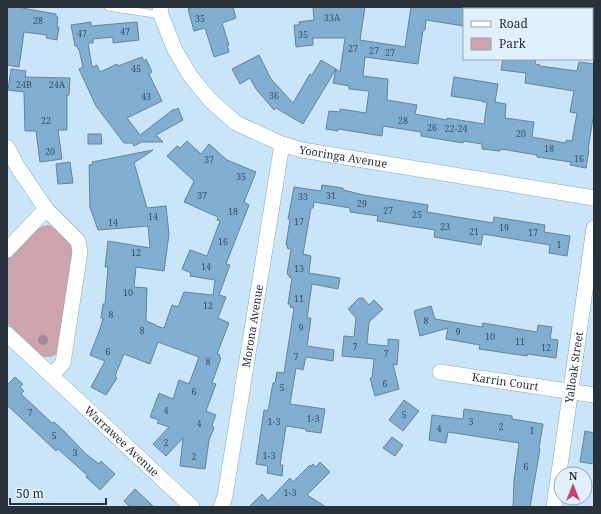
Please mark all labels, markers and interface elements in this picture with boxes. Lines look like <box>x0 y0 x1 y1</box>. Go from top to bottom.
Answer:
legend <box>463 8 593 60</box>
house number: 33A <box>324 11 341 24</box>
house number: 35 <box>195 12 205 25</box>
house number: 28 <box>33 14 43 27</box>
text: Road <box>499 15 529 32</box>
house number: 47 <box>120 25 130 38</box>
house number: 47 <box>77 27 87 40</box>
house number: 35 <box>298 28 308 41</box>
text: Park <box>499 35 527 52</box>
house number: 27 <box>348 42 358 55</box>
house number: 27 <box>369 44 379 57</box>
house number: 27 <box>385 46 395 59</box>
house number: 45 <box>131 62 141 75</box>
house number: 24B <box>16 78 32 91</box>
house number: 24A <box>49 78 66 91</box>
house number: 36 <box>269 89 279 102</box>
house number: 43 <box>141 90 151 103</box>
house number: 22 <box>41 114 51 127</box>
house number: 28 <box>398 114 408 127</box>
house number: 26 <box>427 121 437 134</box>
house number: 22-24 <box>445 122 467 135</box>
house number: 20 <box>516 127 526 140</box>
street label: Yooringa Avenue <box>297 142 389 171</box>
house number: 18 <box>544 142 554 155</box>
house number: 20 <box>45 145 55 158</box>
house number: 16 <box>574 152 584 165</box>
house number: 37 <box>204 153 214 166</box>
house number: 35 <box>236 170 246 183</box>
house number: 37 <box>197 189 207 202</box>
house number: 31 <box>326 189 336 202</box>
house number: 33 <box>298 190 308 203</box>
house number: 29 <box>357 197 367 210</box>
house number: 27 <box>383 204 393 217</box>
house number: 18 <box>228 205 238 218</box>
house number: 25 <box>412 208 422 221</box>
house number: 14 <box>148 210 158 223</box>
house number: 17 <box>294 215 304 228</box>
house number: 14 <box>108 216 118 229</box>
house number: 23 <box>440 220 450 233</box>
house number: 19 <box>499 221 509 234</box>
house number: 21 <box>469 225 479 238</box>
house number: 17 <box>528 226 538 239</box>
house number: 16 <box>218 235 228 248</box>
house number: 1 <box>556 238 562 251</box>
house number: 12 <box>131 246 141 259</box>
house number: 14 <box>201 260 211 273</box>
house number: 13 <box>294 262 304 275</box>
street label: Morona Avenue <box>238 283 266 368</box>
house number: 10 <box>123 286 133 299</box>
house number: 11 <box>294 292 304 305</box>
house number: 12 <box>203 299 213 312</box>
house number: 8 <box>108 308 114 321</box>
house number: 8 <box>423 314 429 327</box>
house number: 9 <box>298 321 304 334</box>
house number: 8 <box>139 324 145 337</box>
house number: 9 <box>455 325 461 338</box>
house number: 10 <box>485 330 495 343</box>
street label: Yalloak Street <box>561 331 586 405</box>
house number: 11 <box>515 335 525 348</box>
house number: 7 <box>352 340 358 353</box>
house number: 12 <box>541 341 551 354</box>
house number: 6 <box>105 345 111 358</box>
house number: 7 <box>383 347 389 360</box>
house number: 7 <box>293 350 299 363</box>
house number: 8 <box>205 355 211 368</box>
street label: Karrin Court <box>471 369 540 394</box>
house number: 6 <box>382 377 388 390</box>
house number: 5 <box>279 381 285 394</box>
house number: 6 <box>191 385 197 398</box>
street label: Warrawee Avenue <box>82 402 163 479</box>
house number: 4 <box>163 404 169 417</box>
house number: 7 <box>27 406 33 419</box>
house number: 5 <box>401 408 407 421</box>
house number: 1-3 <box>307 412 319 425</box>
house number: 1-3 <box>268 415 280 428</box>
house number: 3 <box>468 415 474 428</box>
house number: 4 <box>196 417 202 430</box>
house number: 2 <box>498 420 504 433</box>
house number: 4 <box>436 422 442 435</box>
house number: 1 <box>529 424 535 437</box>
house number: 5 <box>51 429 57 442</box>
house number: 2 <box>163 436 169 449</box>
house number: 3 <box>72 446 78 459</box>
house number: 1-3 <box>263 449 275 462</box>
house number: 2 <box>191 450 197 463</box>
house number: 6 <box>523 460 529 473</box>
north arrow <box>553 466 593 506</box>
text: N <box>569 468 578 483</box>
scale bar <box>10 480 106 506</box>
text: 50 m <box>16 485 44 502</box>
house number: 1-3 <box>284 486 296 499</box>

